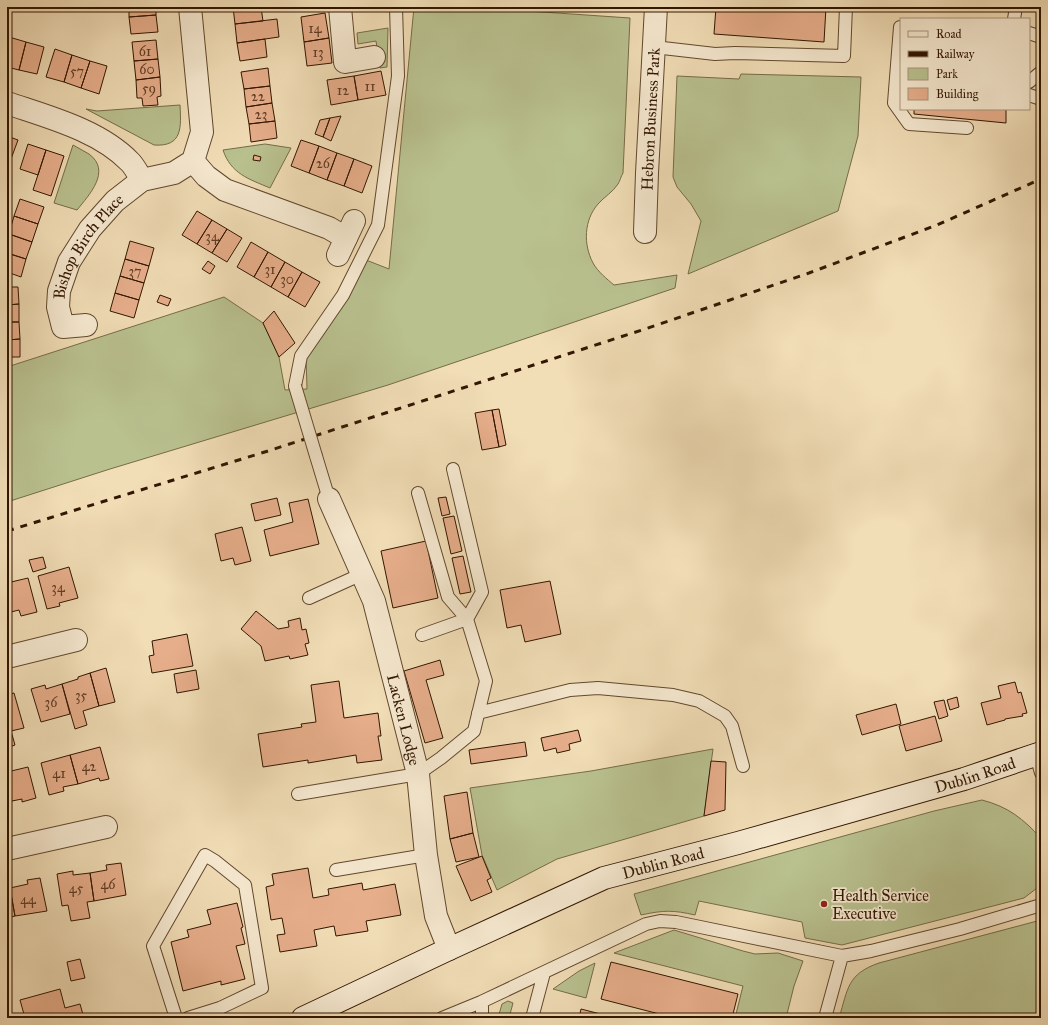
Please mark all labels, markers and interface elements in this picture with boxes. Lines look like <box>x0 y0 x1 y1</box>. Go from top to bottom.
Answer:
legend <box>900 18 1030 110</box>
house number: 14 <box>308 20 323 37</box>
text: Road <box>936 27 962 41</box>
house number: 61 <box>139 43 152 60</box>
house number: 13 <box>312 44 324 61</box>
street label: Hebron Business Park <box>637 47 664 191</box>
text: Railway <box>936 47 975 61</box>
house number: 60 <box>139 61 155 78</box>
house number: 57 <box>70 63 84 80</box>
text: Park <box>936 67 958 81</box>
house number: 11 <box>364 78 376 95</box>
house number: 59 <box>142 80 156 97</box>
house number: 12 <box>337 82 349 99</box>
text: Building <box>936 87 979 102</box>
house number: 22 <box>251 88 265 105</box>
house number: 23 <box>255 106 267 123</box>
house number: 26 <box>316 155 331 172</box>
street label: Bishop Birch Place <box>50 189 127 300</box>
house number: 34 <box>205 228 220 245</box>
house number: 31 <box>264 261 276 278</box>
house number: 37 <box>128 263 142 280</box>
house number: 30 <box>280 271 294 288</box>
house number: 34 <box>51 579 66 596</box>
street label: Lacken Lodge <box>383 672 425 768</box>
house number: 35 <box>75 687 88 704</box>
house number: 36 <box>45 694 58 711</box>
street label: Dublin Road <box>932 753 1018 797</box>
house number: 42 <box>82 758 96 775</box>
house number: 41 <box>52 765 66 782</box>
street label: Dublin Road <box>620 843 706 883</box>
house number: 46 <box>101 876 116 893</box>
house number: 45 <box>69 880 84 897</box>
place label: Health Service Executive <box>832 886 929 923</box>
house number: 44 <box>20 891 37 908</box>
marker: Health Service Executive <box>819 899 829 909</box>

